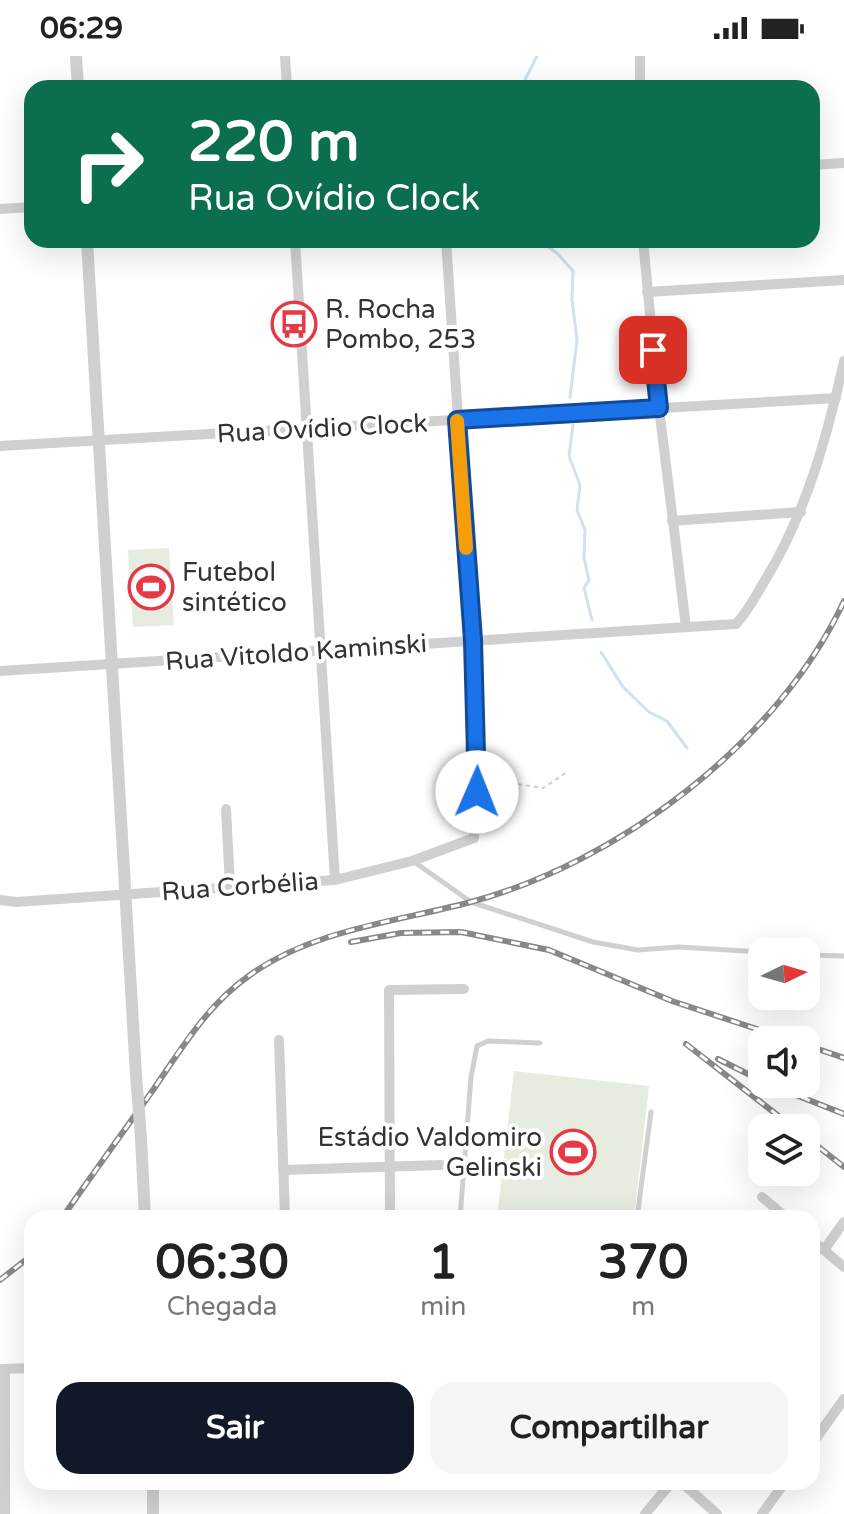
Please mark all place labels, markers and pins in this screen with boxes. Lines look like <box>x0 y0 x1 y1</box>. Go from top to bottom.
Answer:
place label: R. Rocha Pombo, 253 <box>325 294 476 355</box>
bus stop icon: R. Rocha Pombo, 253 <box>270 300 318 348</box>
pin <box>619 316 687 384</box>
place label: Futebol sintético <box>182 557 287 618</box>
sports icon: Futebol sintético <box>127 563 175 611</box>
place label: Estádio Valdomiro Gelinski <box>318 1122 542 1183</box>
sports icon: Estádio Valdomiro Gelinski <box>549 1128 597 1176</box>

